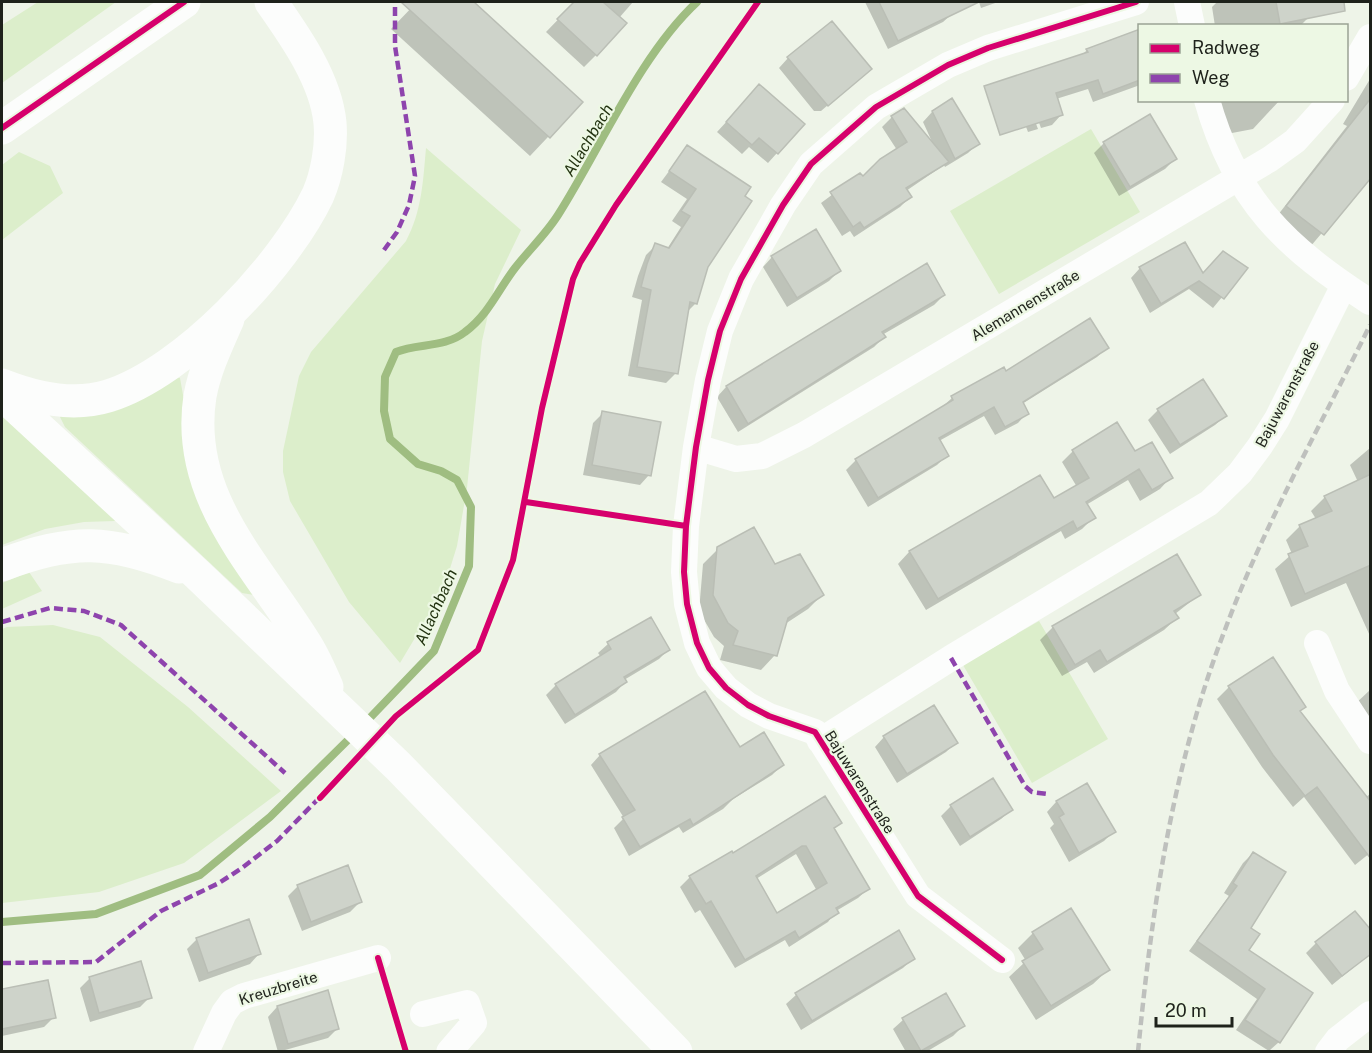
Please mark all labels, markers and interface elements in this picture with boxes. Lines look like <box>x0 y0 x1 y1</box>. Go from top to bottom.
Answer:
legend <box>1138 24 1348 102</box>
text: Radweg <box>1192 37 1260 58</box>
text: Weg <box>1192 67 1230 88</box>
water label: Allachbach <box>559 100 617 180</box>
street label: Alemannenstraße <box>968 266 1082 344</box>
street label: Bajuwarenstraße <box>1252 338 1322 450</box>
water label: Allachbach <box>411 566 461 648</box>
street label: Bajuwarenstraße <box>821 727 899 837</box>
street label: Kreuzbreite <box>237 968 319 1008</box>
scale bar <box>1156 990 1232 1028</box>
text: 20 m <box>1165 1000 1207 1021</box>

